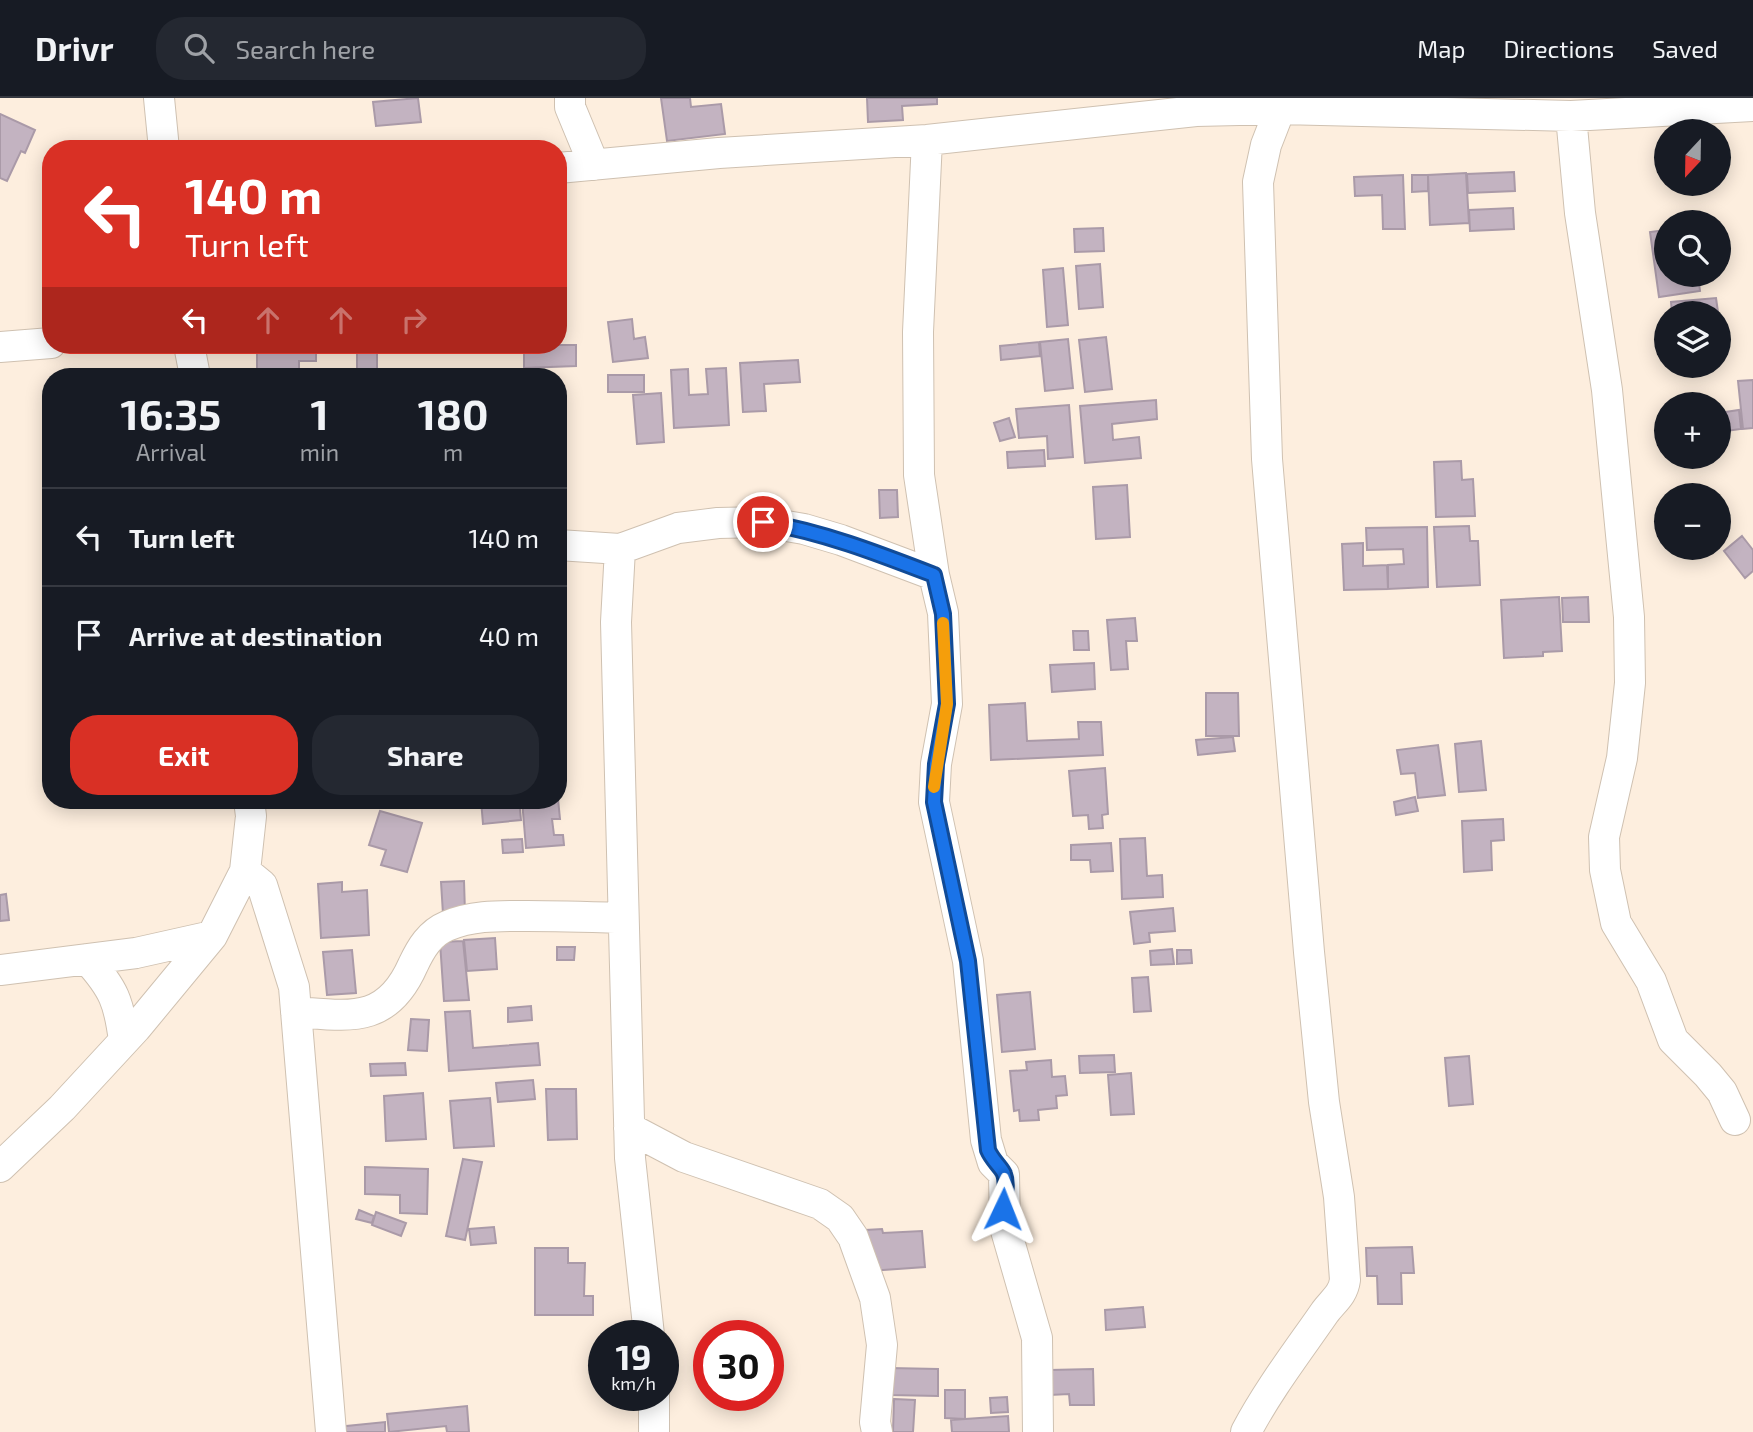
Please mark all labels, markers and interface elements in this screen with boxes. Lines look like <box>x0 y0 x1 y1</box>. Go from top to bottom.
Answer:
search box <box>156 17 646 80</box>
text: Drivr <box>35 28 114 68</box>
icon: search <box>180 29 218 67</box>
text: Search here <box>236 33 375 64</box>
text: Map <box>1417 34 1465 63</box>
text: Directions <box>1503 34 1614 63</box>
text: Saved <box>1652 34 1718 63</box>
north arrow <box>1654 119 1731 196</box>
map controls <box>1654 119 1731 560</box>
text: 140 m <box>185 165 322 224</box>
icon: left <box>70 168 161 259</box>
button: search <box>1654 210 1731 287</box>
text: Turn left <box>185 225 309 263</box>
icon: left <box>176 301 214 339</box>
icon: ahead <box>249 301 287 339</box>
icon: ahead <box>322 301 360 339</box>
icon: right <box>395 301 433 339</box>
button: layers <box>1654 301 1731 378</box>
text: 16:35 <box>121 388 221 438</box>
text: 1 <box>310 388 329 438</box>
text: 180 <box>418 388 488 438</box>
button: + <box>1654 392 1731 469</box>
text: Arrival <box>136 438 206 466</box>
text: min <box>300 438 339 466</box>
text: m <box>443 438 463 466</box>
button: − <box>1654 483 1731 560</box>
pin <box>733 492 793 552</box>
icon: arrive <box>744 503 782 541</box>
icon: left <box>70 518 108 556</box>
text: Turn left <box>129 522 235 553</box>
text: 140 m <box>468 522 539 553</box>
icon: arrive <box>70 616 108 654</box>
text: Arrive at destination <box>129 620 382 651</box>
text: 40 m <box>479 620 539 651</box>
button: Exit <box>70 715 298 795</box>
button: Share <box>312 715 539 795</box>
position arrow <box>966 1172 1040 1246</box>
speed limit sign: 30 <box>693 1320 784 1411</box>
text: 19 <box>616 1335 651 1377</box>
text: km/h <box>611 1372 656 1394</box>

